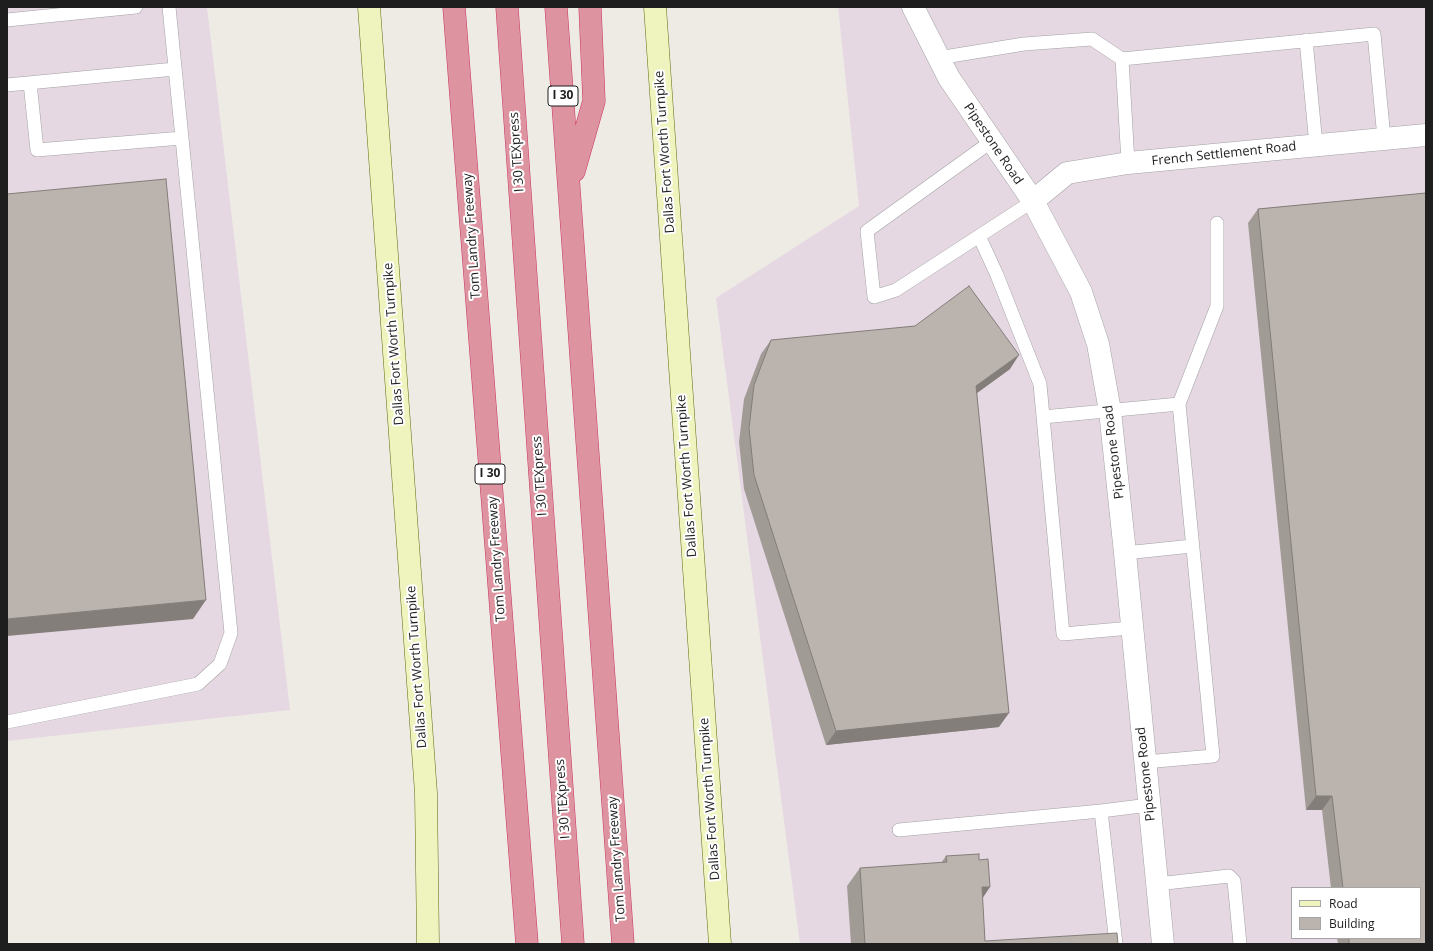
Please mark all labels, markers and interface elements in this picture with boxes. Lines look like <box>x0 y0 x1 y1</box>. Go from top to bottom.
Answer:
street label: Dallas Fort Worth Turnpike <box>652 70 678 234</box>
road number: I 30 <box>548 86 578 106</box>
street label: Pipestone Road <box>960 100 1026 188</box>
street label: I 30 TEXpress <box>506 112 528 192</box>
street label: French Settlement Road <box>1151 139 1297 169</box>
street label: Tom Landry Freeway <box>460 173 484 299</box>
street label: Dallas Fort Worth Turnpike <box>381 262 407 426</box>
street label: Dallas Fort Worth Turnpike <box>674 394 700 558</box>
street label: Pipestone Road <box>1100 404 1128 500</box>
street label: I 30 TEXpress <box>529 436 551 516</box>
road number: I 30 <box>475 464 505 484</box>
street label: Tom Landry Freeway <box>485 496 509 622</box>
street label: Dallas Fort Worth Turnpike <box>404 585 430 749</box>
street label: Dallas Fort Worth Turnpike <box>697 717 723 881</box>
street label: Pipestone Road <box>1133 726 1159 822</box>
street label: I 30 TEXpress <box>552 759 574 839</box>
street label: Tom Landry Freeway <box>605 796 629 922</box>
legend <box>1291 887 1421 939</box>
text: Road <box>1329 895 1358 912</box>
text: Building <box>1329 915 1374 932</box>

